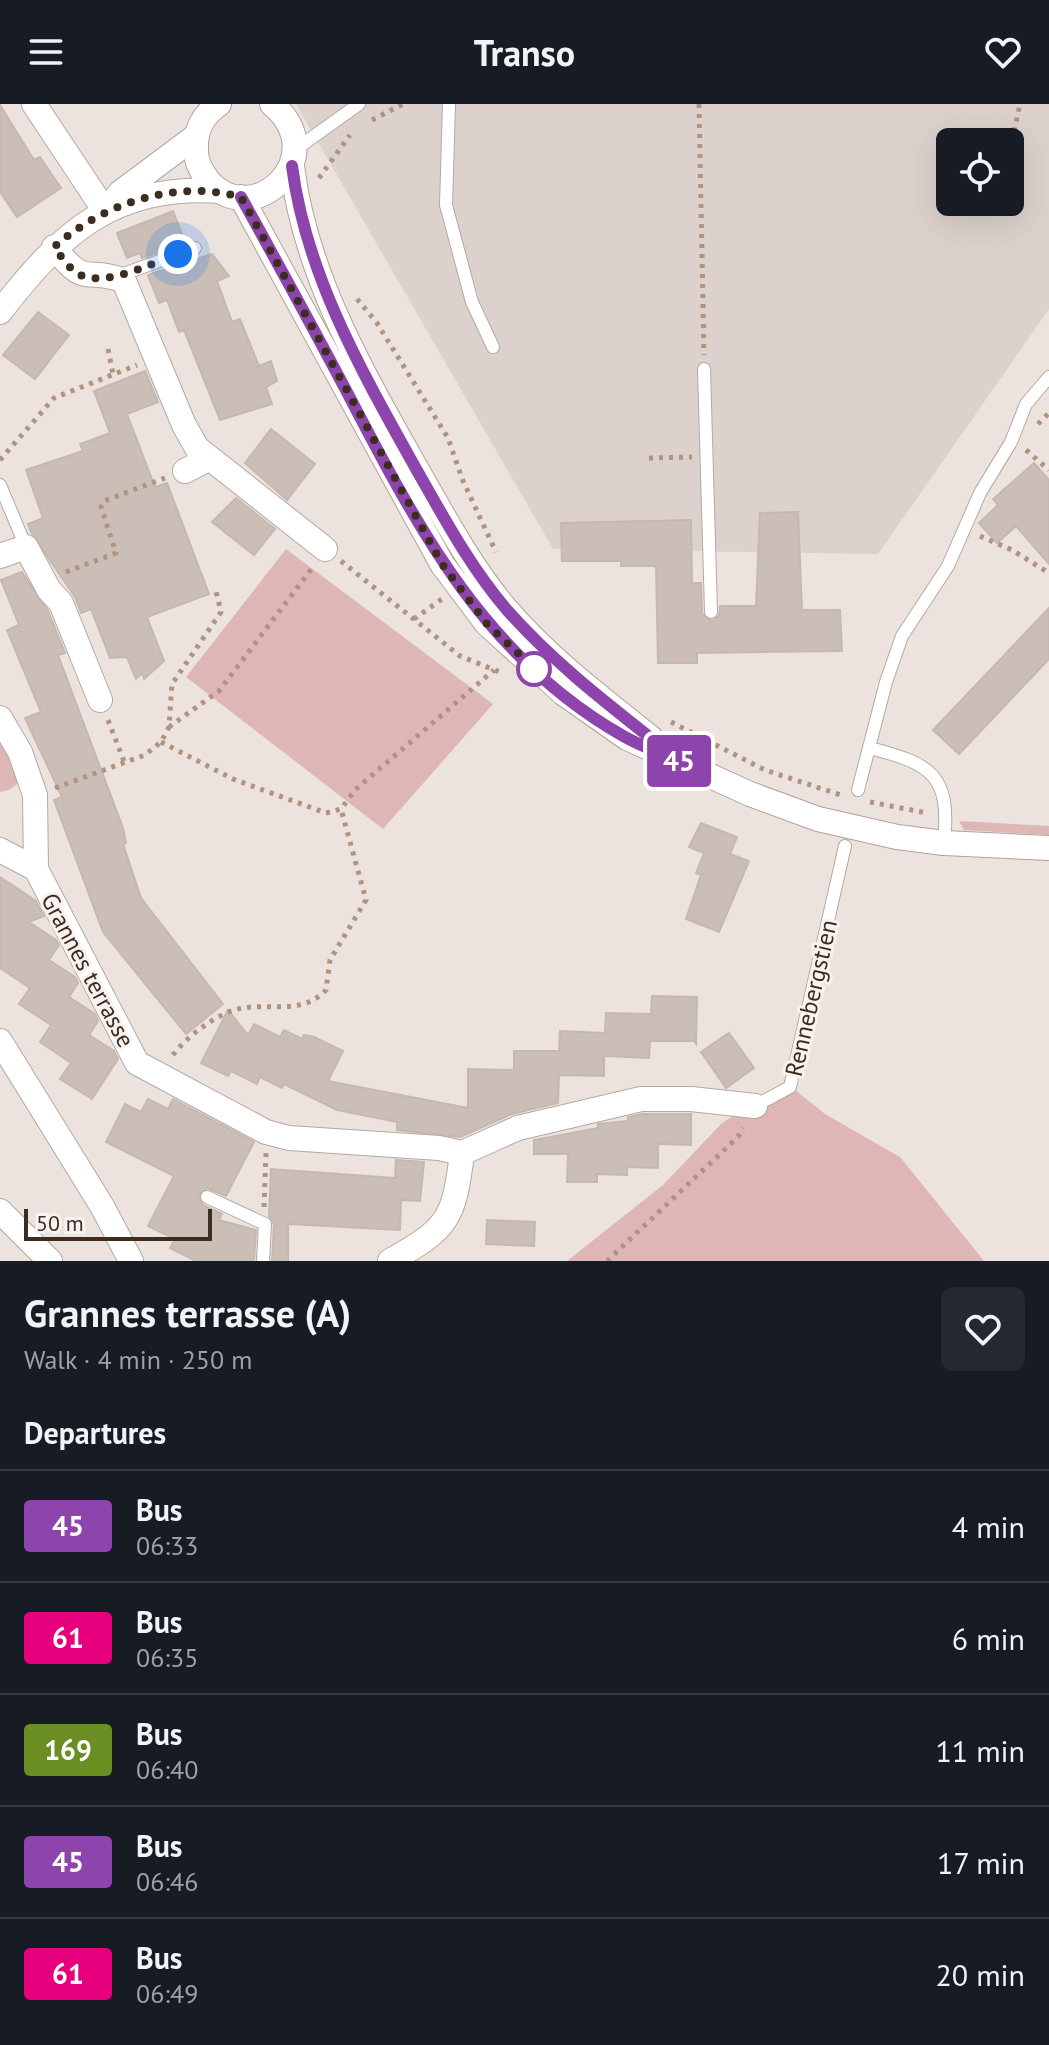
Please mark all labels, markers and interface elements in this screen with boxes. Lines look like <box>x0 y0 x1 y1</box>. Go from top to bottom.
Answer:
text: Transo <box>474 29 575 76</box>
icon: menu <box>24 30 68 74</box>
icon: heart <box>981 30 1025 74</box>
map controls <box>936 128 1024 216</box>
button: locate <box>936 128 1024 216</box>
your location <box>158 234 198 274</box>
unlabelled marker <box>517 652 551 686</box>
line badge: 45 <box>643 735 715 787</box>
text: 45 <box>663 742 695 779</box>
street label: Grannes terrasse <box>34 887 142 1053</box>
street label: Rennebergstien <box>778 917 844 1079</box>
scale bar <box>24 1205 212 1241</box>
text: 50 m <box>36 1209 84 1237</box>
button: heart <box>941 1287 1025 1371</box>
text: Grannes terrasse (A) <box>24 1288 351 1337</box>
text: Walk · 4 min · 250 m <box>24 1343 252 1376</box>
text: Departures <box>24 1413 166 1452</box>
text: Bus <box>136 1490 183 1529</box>
text: 45 <box>52 1507 84 1544</box>
text: 4 min <box>952 1507 1025 1546</box>
text: 06:33 <box>136 1529 198 1562</box>
text: Bus <box>136 1602 183 1641</box>
text: 61 <box>52 1619 84 1656</box>
text: 6 min <box>952 1619 1025 1658</box>
text: 06:35 <box>136 1641 198 1674</box>
text: Bus <box>136 1714 183 1753</box>
text: 169 <box>44 1731 92 1768</box>
text: 11 min <box>935 1731 1025 1770</box>
text: 06:40 <box>136 1753 198 1786</box>
text: Bus <box>136 1826 183 1865</box>
text: 45 <box>52 1843 84 1880</box>
text: 17 min <box>937 1843 1025 1882</box>
text: 06:46 <box>136 1865 198 1898</box>
text: Bus <box>136 1938 183 1977</box>
text: 61 <box>52 1955 84 1992</box>
text: 20 min <box>935 1955 1025 1994</box>
text: 06:49 <box>136 1977 198 2010</box>

